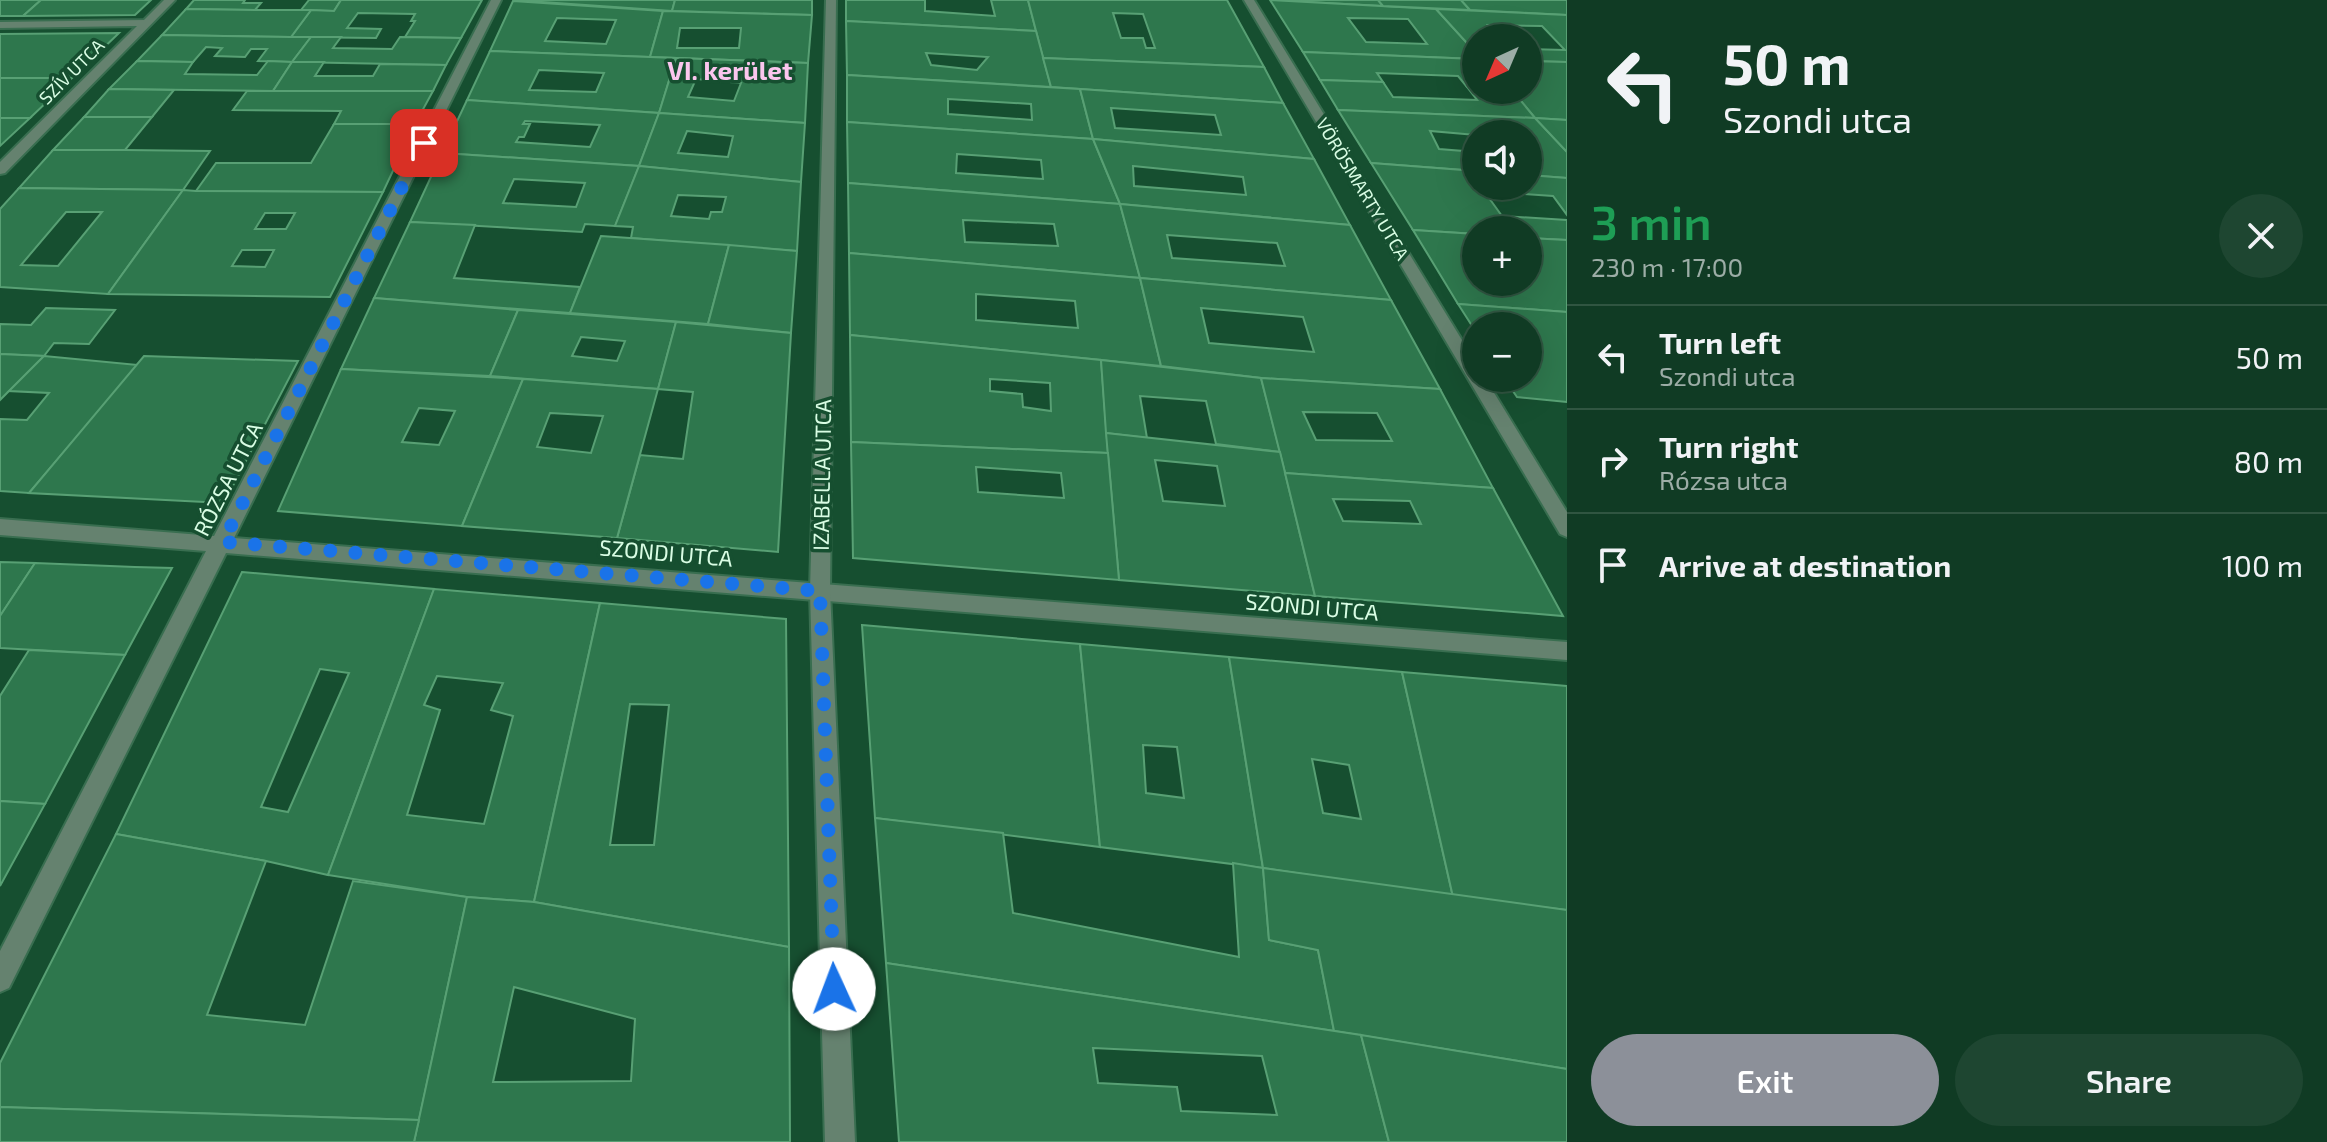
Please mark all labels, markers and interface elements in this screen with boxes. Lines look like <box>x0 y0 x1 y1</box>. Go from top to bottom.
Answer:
north arrow <box>1462 24 1542 104</box>
map controls <box>1462 24 1542 392</box>
text: 50 m <box>1723 29 1851 96</box>
icon: left <box>1591 32 1695 136</box>
street label: SZÍV UTCA <box>34 34 109 108</box>
district label: VI. kerület <box>667 54 793 85</box>
text: Szondi utca <box>1723 97 1912 140</box>
pin <box>390 109 458 177</box>
street label: VÖRÖSMARTY UTCA <box>1312 113 1414 264</box>
button: sound <box>1462 120 1542 200</box>
icon: arrive <box>402 121 446 165</box>
text: 3 min <box>1591 192 1712 250</box>
button: close <box>2219 194 2303 278</box>
button: + <box>1462 216 1542 296</box>
text: 230 m · 17:00 <box>1591 251 1743 282</box>
button: − <box>1462 312 1542 392</box>
text: Turn left <box>1659 324 1781 360</box>
icon: left <box>1591 335 1635 379</box>
text: 50 m <box>2236 339 2303 375</box>
text: Szondi utca <box>1659 360 1796 391</box>
street label: IZABELLA UTCA <box>807 399 835 551</box>
street label: RÓZSA UTCA <box>187 417 267 540</box>
text: Turn right <box>1659 428 1799 464</box>
icon: right <box>1591 439 1635 483</box>
text: 80 m <box>2234 443 2303 479</box>
text: Rózsa utca <box>1659 464 1788 495</box>
street label: SZONDI UTCA <box>598 533 734 571</box>
icon: arrive <box>1591 543 1635 587</box>
text: Arrive at destination <box>1659 547 1951 583</box>
text: 100 m <box>2222 547 2303 583</box>
street label: SZONDI UTCA <box>1244 587 1380 625</box>
position arrow <box>792 947 876 1031</box>
button: Exit <box>1591 1034 1939 1126</box>
button: Share <box>1955 1034 2303 1126</box>

